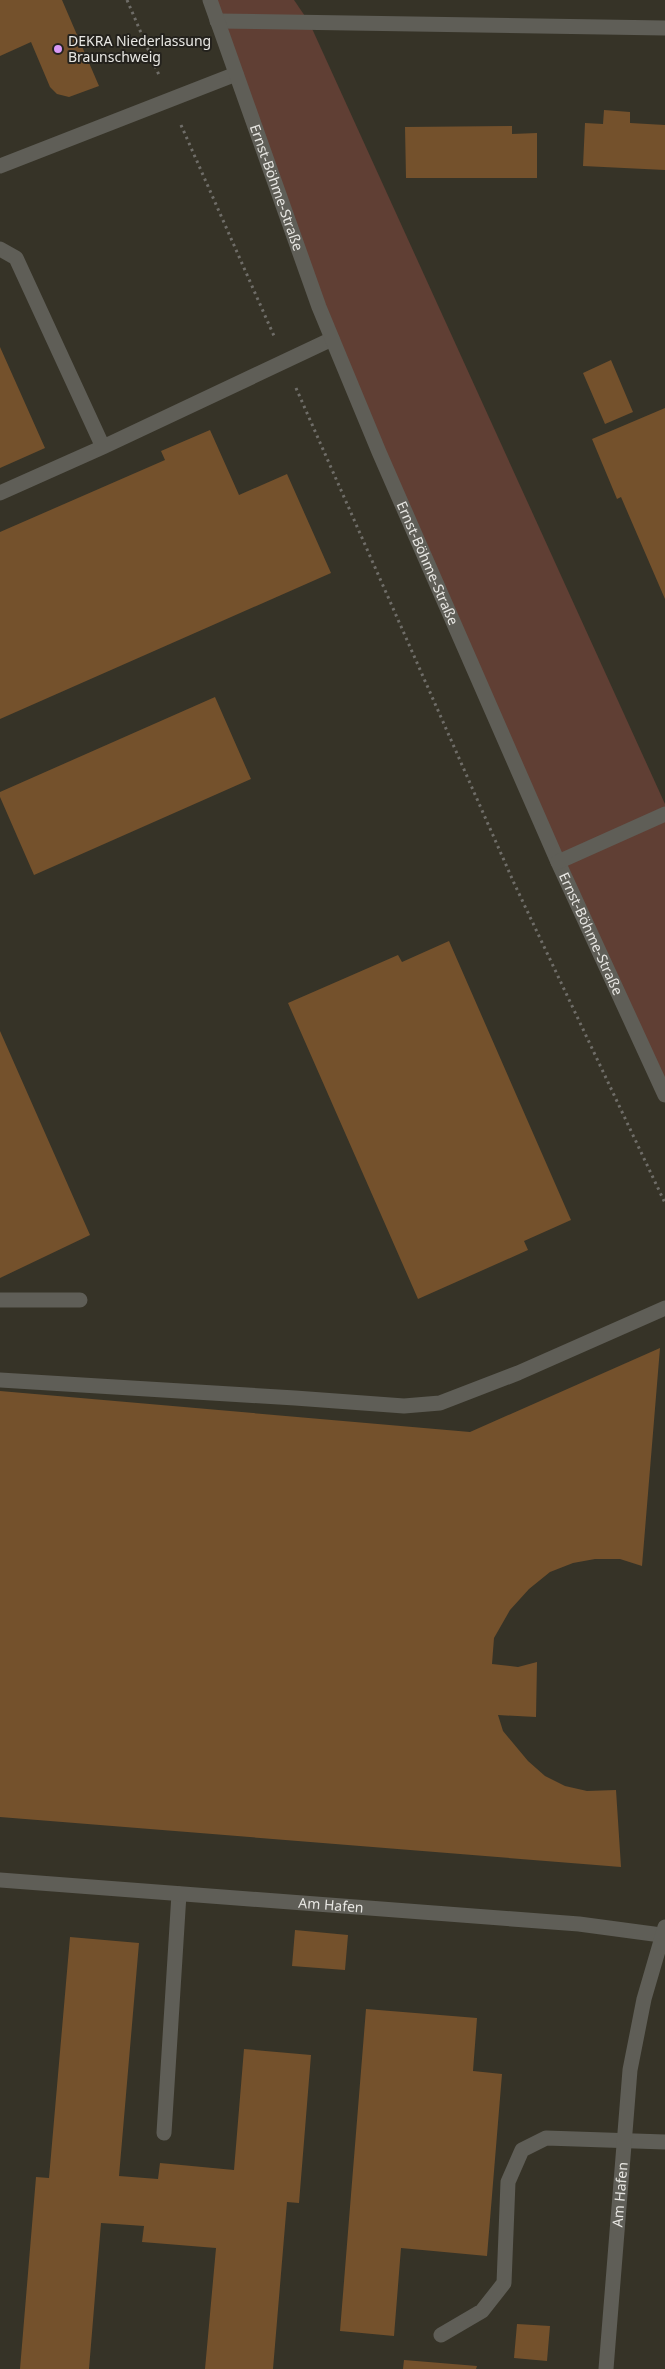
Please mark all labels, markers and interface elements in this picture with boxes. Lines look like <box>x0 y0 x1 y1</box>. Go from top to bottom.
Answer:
place label: DEKRA Niederlassung Braunschweig <box>68 31 211 66</box>
marker: DEKRA Niederlassung Braunschweig <box>52 43 64 55</box>
street label: Ernst-Böhme-Straße <box>246 121 308 253</box>
street label: Ernst-Böhme-Straße <box>393 498 463 628</box>
street label: Ernst-Böhme-Straße <box>555 869 628 998</box>
street label: Am Hafen <box>298 1893 364 1917</box>
street label: Am Hafen <box>607 2161 632 2228</box>

